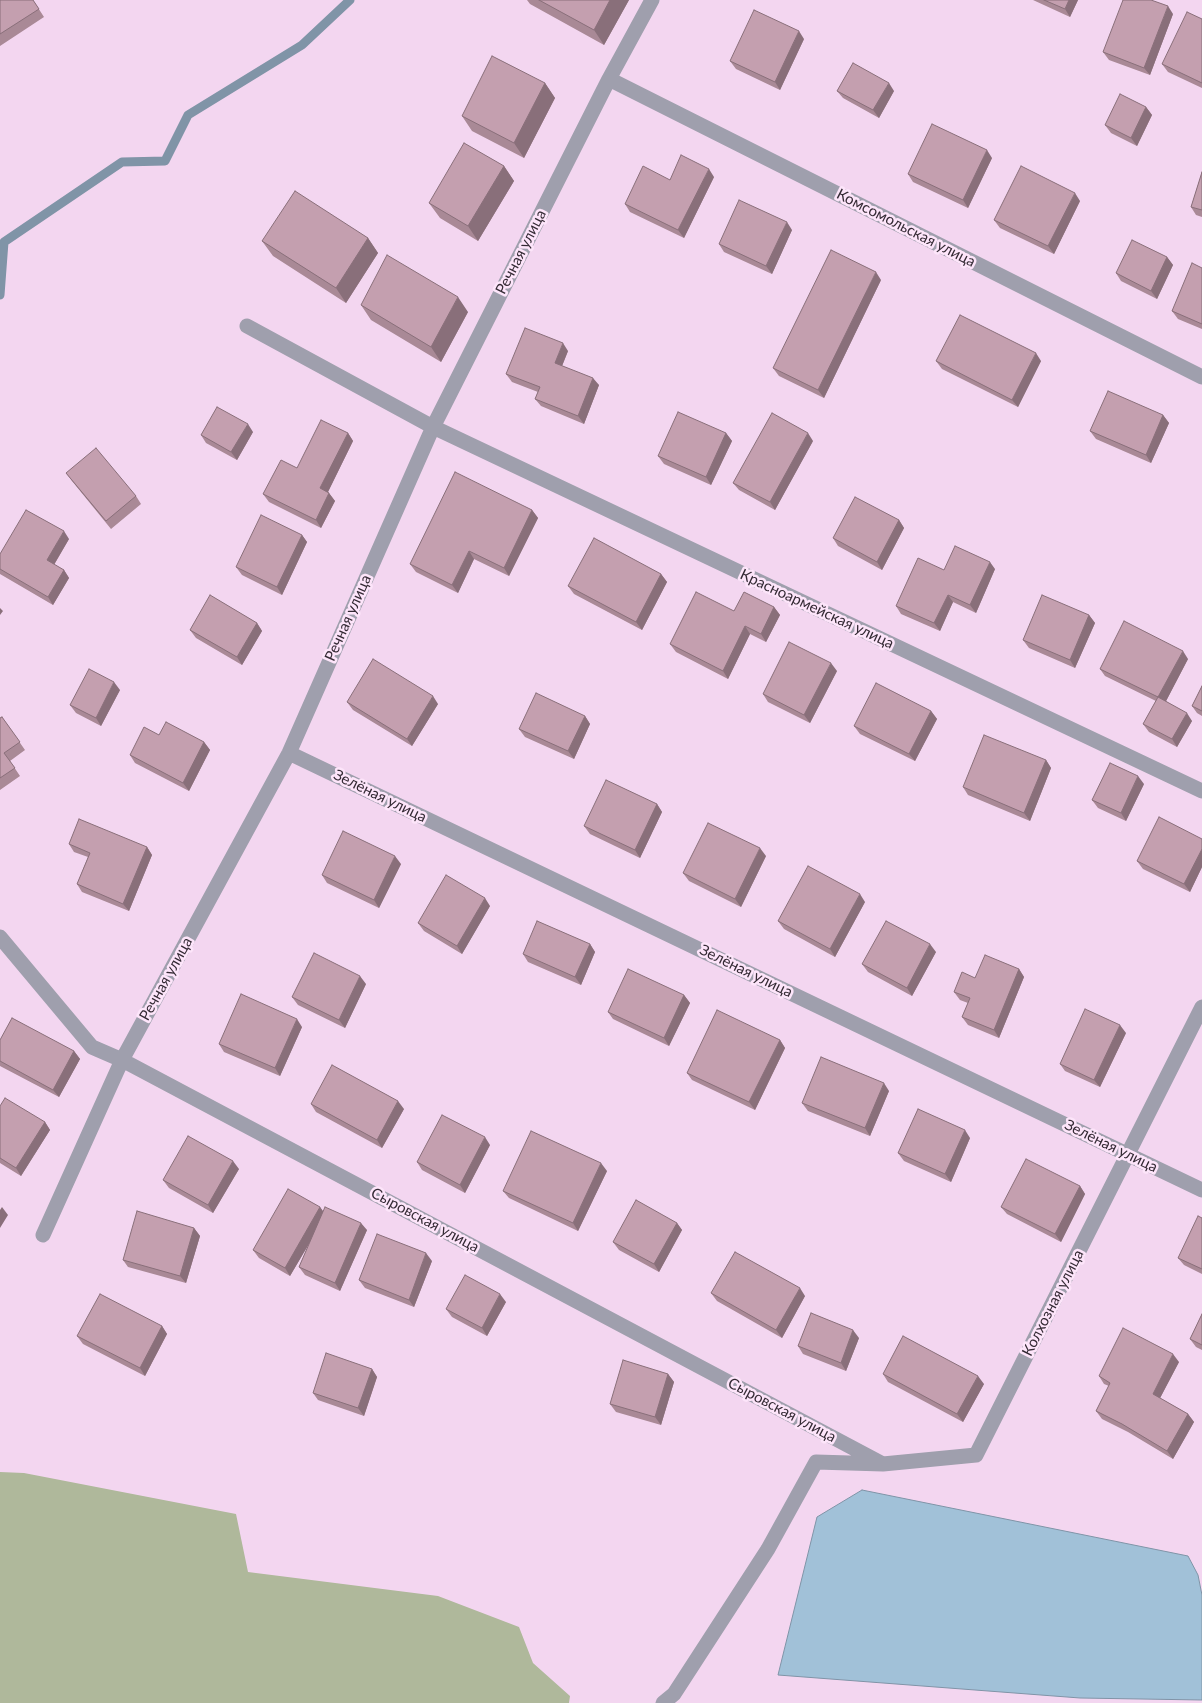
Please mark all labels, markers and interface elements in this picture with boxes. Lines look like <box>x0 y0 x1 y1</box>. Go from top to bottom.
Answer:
street label: Комсомольская улица <box>834 185 978 271</box>
street label: Речная улица <box>492 207 550 297</box>
street label: Красноармейская улица <box>737 565 897 653</box>
street label: Речная улица <box>321 572 375 664</box>
street label: Зелёная улица <box>331 766 429 826</box>
street label: Речная улица <box>136 934 196 1024</box>
street label: Зелёная улица <box>697 941 795 1001</box>
street label: Зелёная улица <box>1062 1116 1160 1176</box>
street label: Сыровская улица <box>368 1184 482 1256</box>
street label: Колхозная улица <box>1018 1247 1088 1359</box>
street label: Сыровская улица <box>725 1374 839 1446</box>

